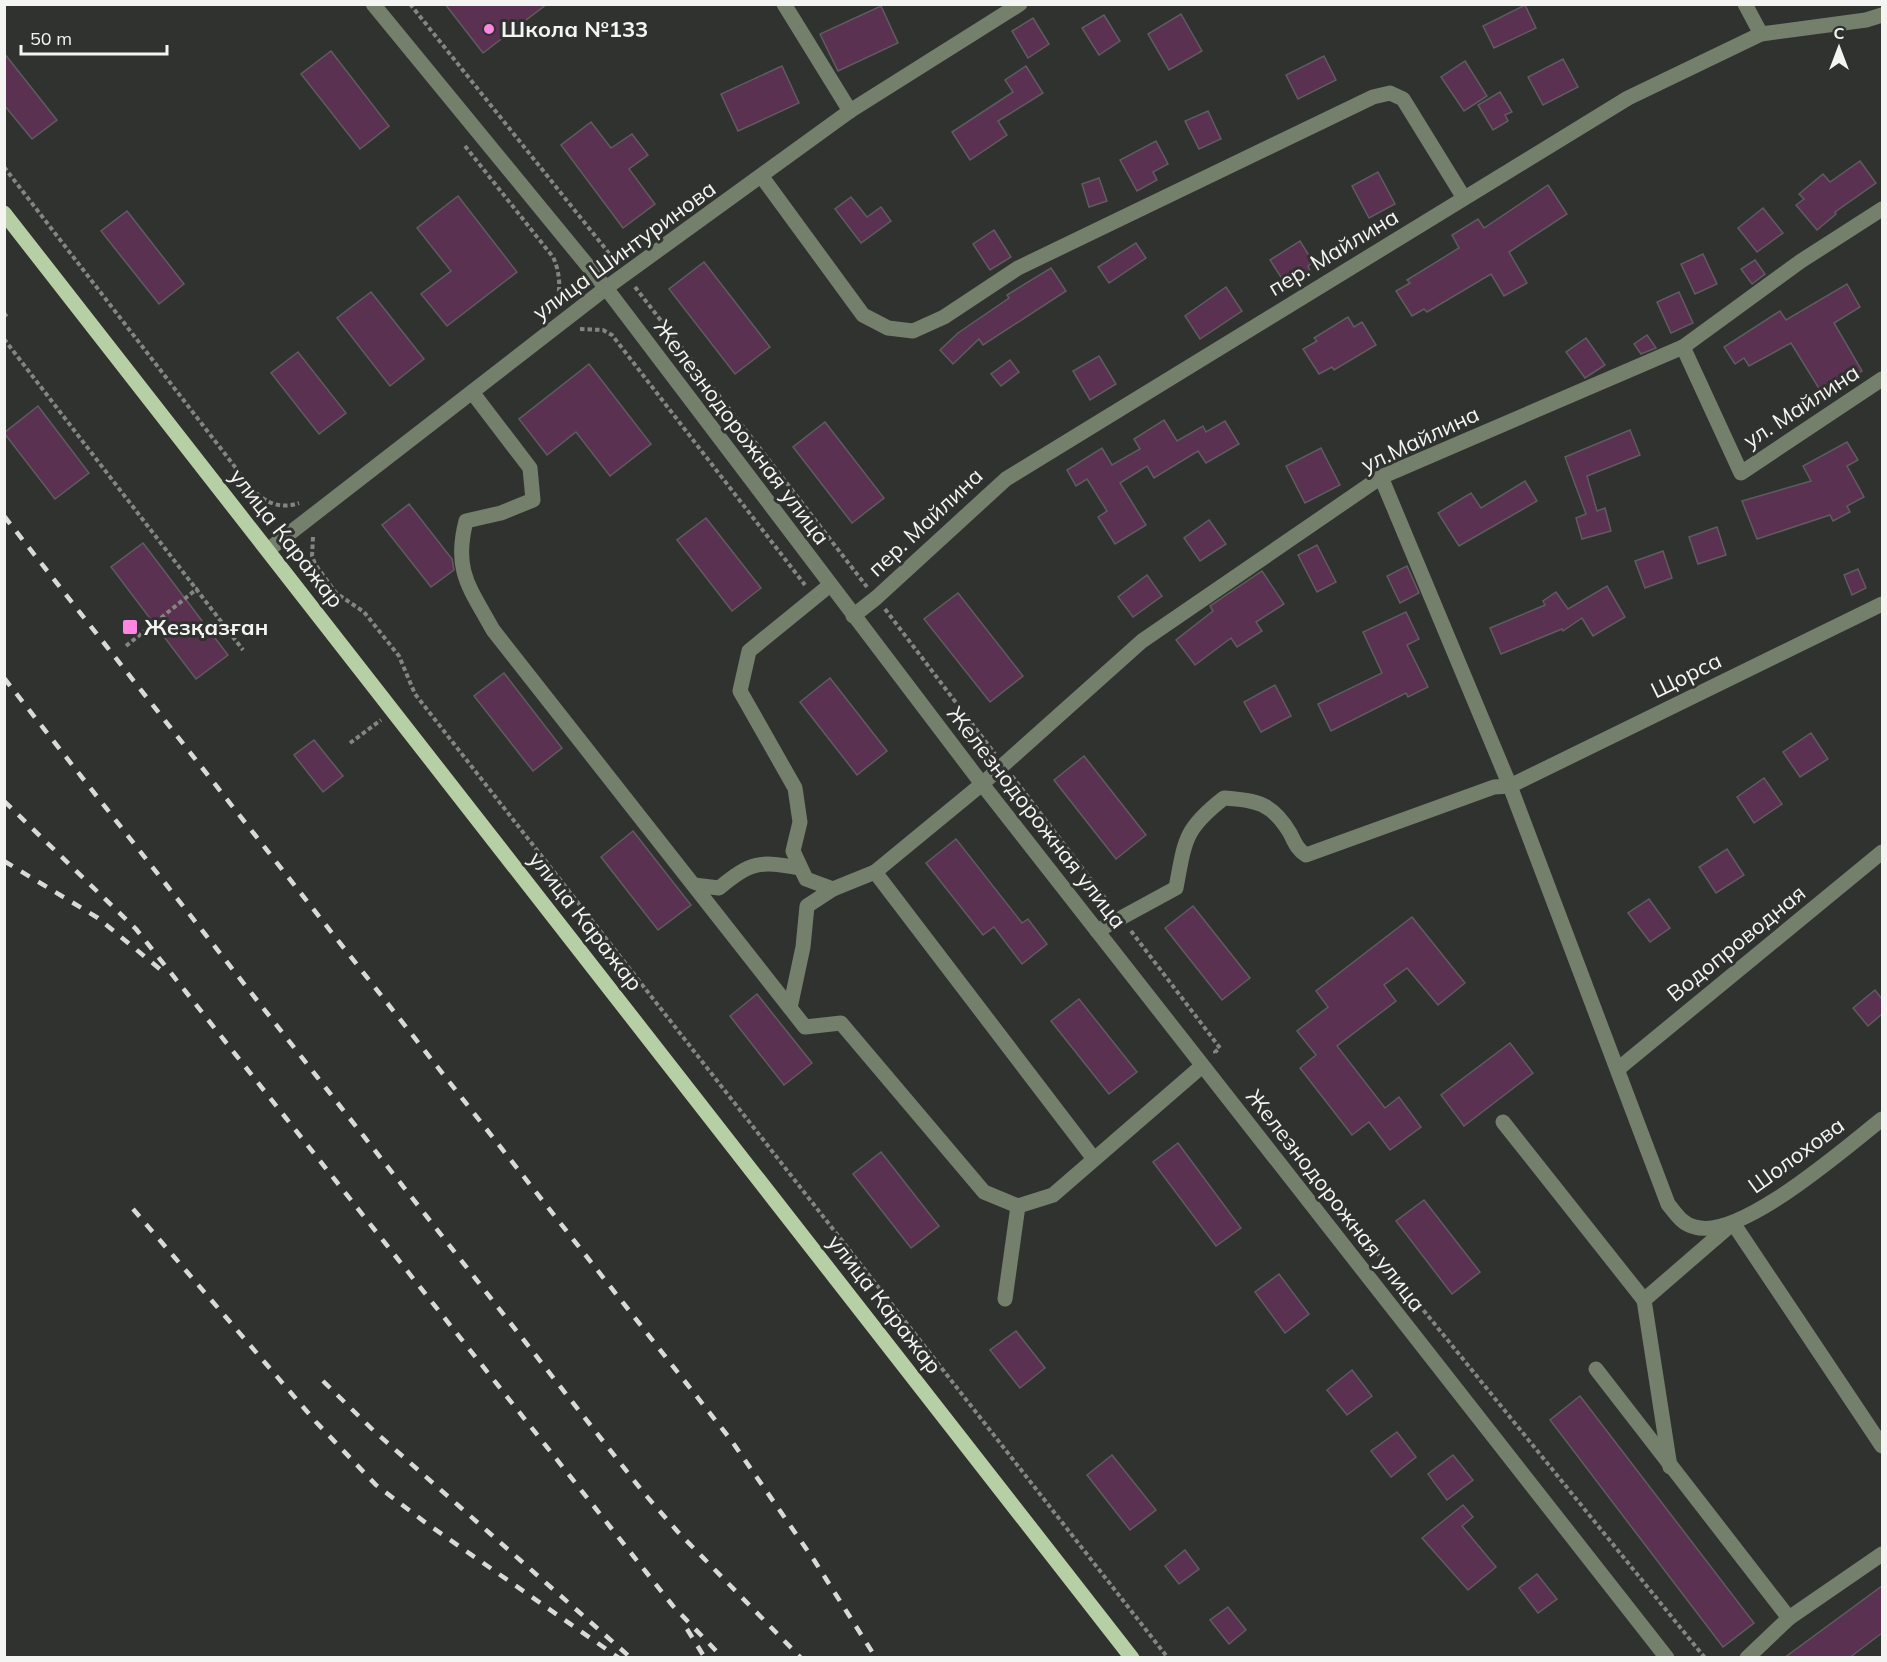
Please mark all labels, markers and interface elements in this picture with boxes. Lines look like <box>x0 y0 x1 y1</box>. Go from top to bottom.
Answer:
place label: Школа №133 <box>501 15 648 43</box>
scale bar <box>21 18 166 56</box>
north arrow <box>1809 18 1869 78</box>
marker: Школа №133 <box>482 22 496 36</box>
text: С <box>1834 23 1845 43</box>
text: 50 m <box>30 27 72 50</box>
street label: улица Шинтуринова <box>527 174 721 326</box>
street label: пер. Майлина <box>1263 202 1403 302</box>
street label: Железнодорожная улица <box>648 314 836 550</box>
street label: ул. Майлина <box>1738 358 1864 454</box>
street label: ул.Майлина <box>1356 399 1484 479</box>
street label: пер. Майлина <box>862 462 988 582</box>
street label: улица Каражар <box>224 463 350 613</box>
place label: Жезқазған <box>144 613 268 641</box>
marker: Жезқазған <box>121 618 139 636</box>
street label: Щорса <box>1646 646 1726 704</box>
street label: Железнодорожная улица <box>941 700 1133 934</box>
street label: улица Каражар <box>523 846 649 996</box>
street label: Водопроводная <box>1661 879 1811 1007</box>
street label: Железнодорожная улица <box>1240 1083 1432 1317</box>
street label: Шолохова <box>1742 1111 1850 1199</box>
street label: улица Каражар <box>822 1229 948 1379</box>

